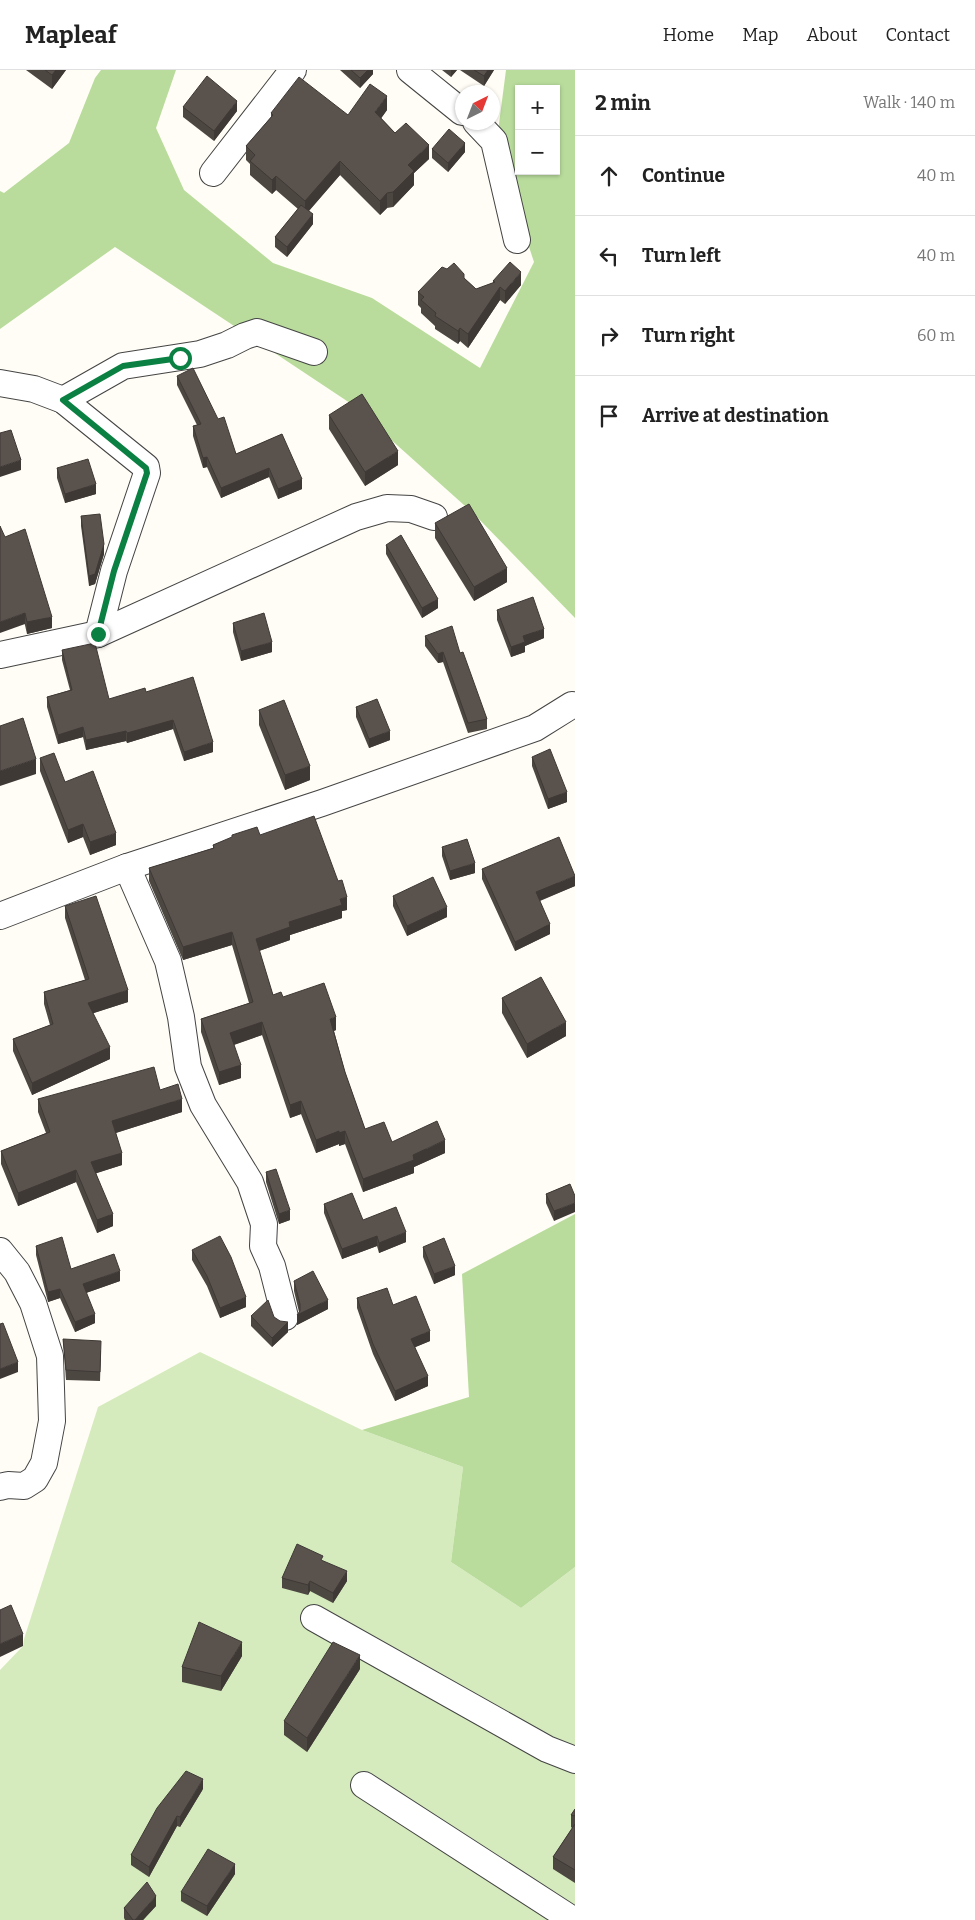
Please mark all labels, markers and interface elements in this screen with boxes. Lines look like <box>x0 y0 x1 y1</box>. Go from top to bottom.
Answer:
text: Mapleaf <box>25 21 117 49</box>
text: Home <box>663 24 714 46</box>
text: Map <box>742 24 778 46</box>
text: About <box>806 24 857 46</box>
text: Contact <box>885 24 950 46</box>
north arrow <box>455 85 500 130</box>
map controls <box>515 85 560 175</box>
button: + <box>515 85 560 130</box>
text: 2 min <box>595 90 651 116</box>
text: Walk · 140 m <box>863 93 955 112</box>
button: − <box>515 130 560 175</box>
icon: ahead <box>595 162 623 190</box>
text: Continue <box>642 164 725 187</box>
text: 40 m <box>917 166 955 185</box>
icon: left <box>595 242 623 270</box>
text: Turn left <box>642 244 721 267</box>
text: 40 m <box>917 246 955 265</box>
icon: right <box>595 322 623 350</box>
text: Turn right <box>642 324 735 347</box>
text: 60 m <box>917 326 955 345</box>
route start <box>169 347 192 370</box>
icon: arrive <box>595 402 623 430</box>
text: Arrive at destination <box>642 404 829 427</box>
route end <box>87 623 110 646</box>

